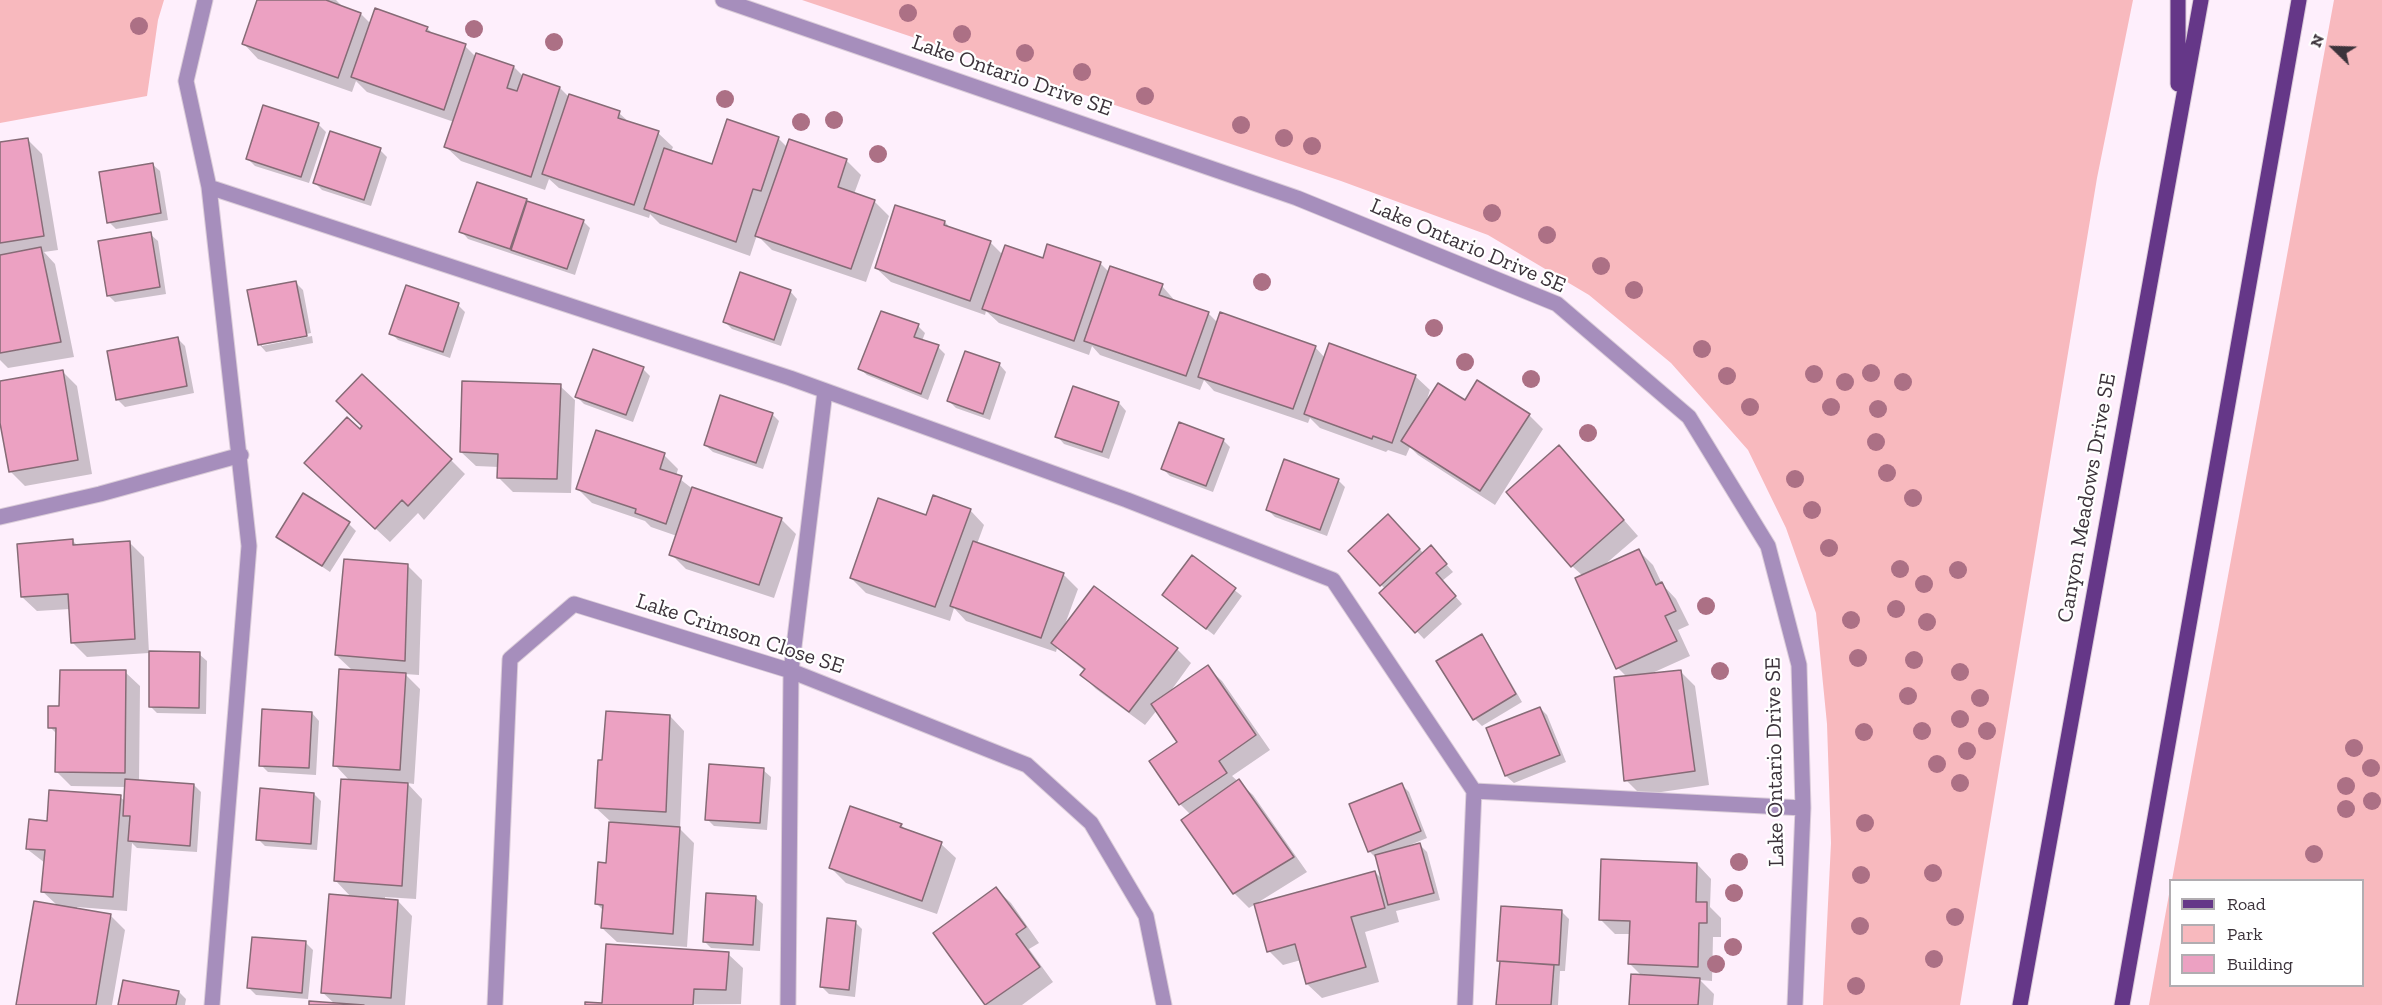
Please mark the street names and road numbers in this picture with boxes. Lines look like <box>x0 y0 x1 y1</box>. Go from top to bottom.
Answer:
street label: Lake Ontario Drive SE <box>909 29 1115 123</box>
street label: Lake Ontario Drive SE <box>1366 193 1570 299</box>
street label: Canyon Meadows Drive SE <box>2052 371 2122 625</box>
street label: Lake Crimson Close SE <box>633 588 847 680</box>
street label: Lake Ontario Drive SE <box>1760 657 1790 867</box>

